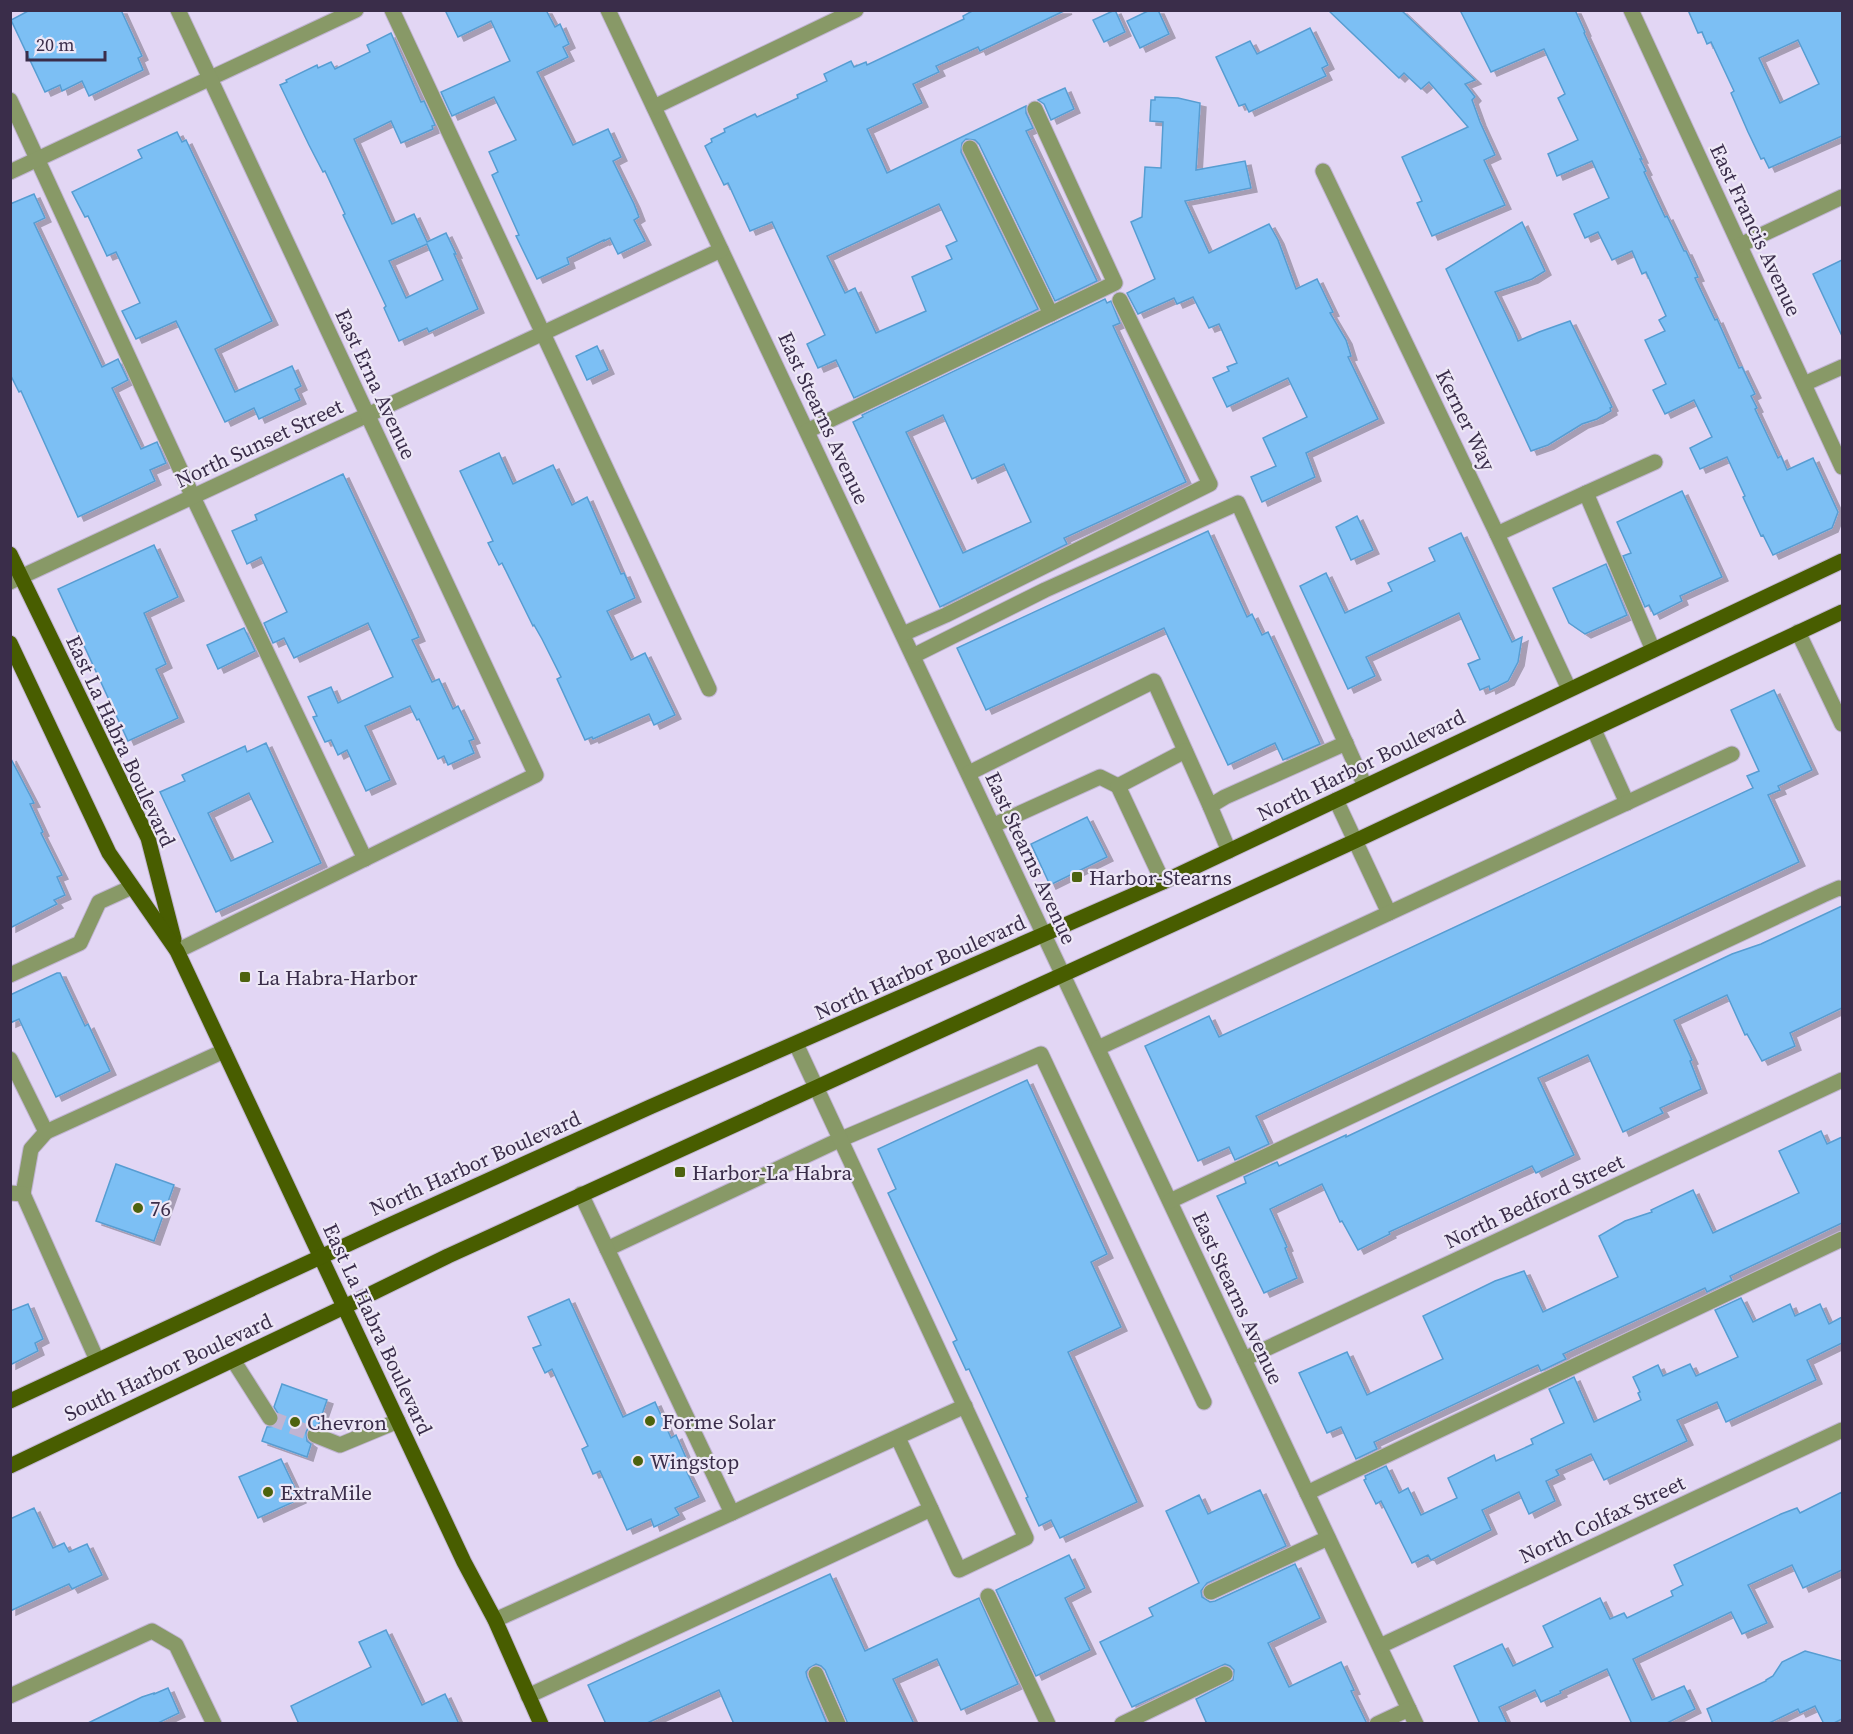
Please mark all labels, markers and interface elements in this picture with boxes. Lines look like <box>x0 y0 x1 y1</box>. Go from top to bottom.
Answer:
scale bar <box>27 24 105 62</box>
text: 20 m <box>36 32 74 57</box>
street label: East Francis Avenue <box>1703 139 1809 321</box>
street label: East Erna Avenue <box>328 304 424 464</box>
street label: East Stearns Avenue <box>771 327 877 509</box>
street label: Kerner Way <box>1429 364 1503 476</box>
street label: North Sunset Street <box>171 391 348 495</box>
street label: East La Habra Boulevard <box>59 630 183 852</box>
street label: North Harbor Boulevard <box>1252 702 1470 828</box>
street label: East Stearns Avenue <box>978 767 1084 949</box>
place label: Harbor-Stearns <box>1089 863 1232 892</box>
marker: Harbor-Stearns <box>1070 870 1084 884</box>
street label: North Harbor Boulevard <box>810 907 1030 1027</box>
place label: La Habra-Harbor <box>257 963 418 992</box>
marker: La Habra-Harbor <box>238 970 252 984</box>
street label: North Harbor Boulevard <box>365 1103 585 1223</box>
street label: North Bedford Street <box>1440 1147 1628 1255</box>
place label: Harbor-La Habra <box>692 1158 852 1187</box>
marker: Harbor-La Habra <box>673 1165 687 1179</box>
place label: 76 <box>150 1194 171 1223</box>
marker: 76 <box>131 1201 145 1215</box>
street label: East Stearns Avenue <box>1185 1207 1291 1389</box>
street label: East La Habra Boulevard <box>316 1218 440 1440</box>
street label: South Harbor Boulevard <box>59 1306 277 1428</box>
place label: Forme Solar <box>662 1407 776 1436</box>
place label: Chevron <box>307 1408 387 1437</box>
marker: Forme Solar <box>643 1414 657 1428</box>
marker: Chevron <box>288 1415 302 1429</box>
place label: Wingstop <box>650 1447 739 1476</box>
marker: Wingstop <box>631 1454 645 1468</box>
street label: North Colfax Street <box>1515 1468 1690 1570</box>
place label: ExtraMile <box>280 1478 372 1507</box>
marker: ExtraMile <box>261 1485 275 1499</box>

